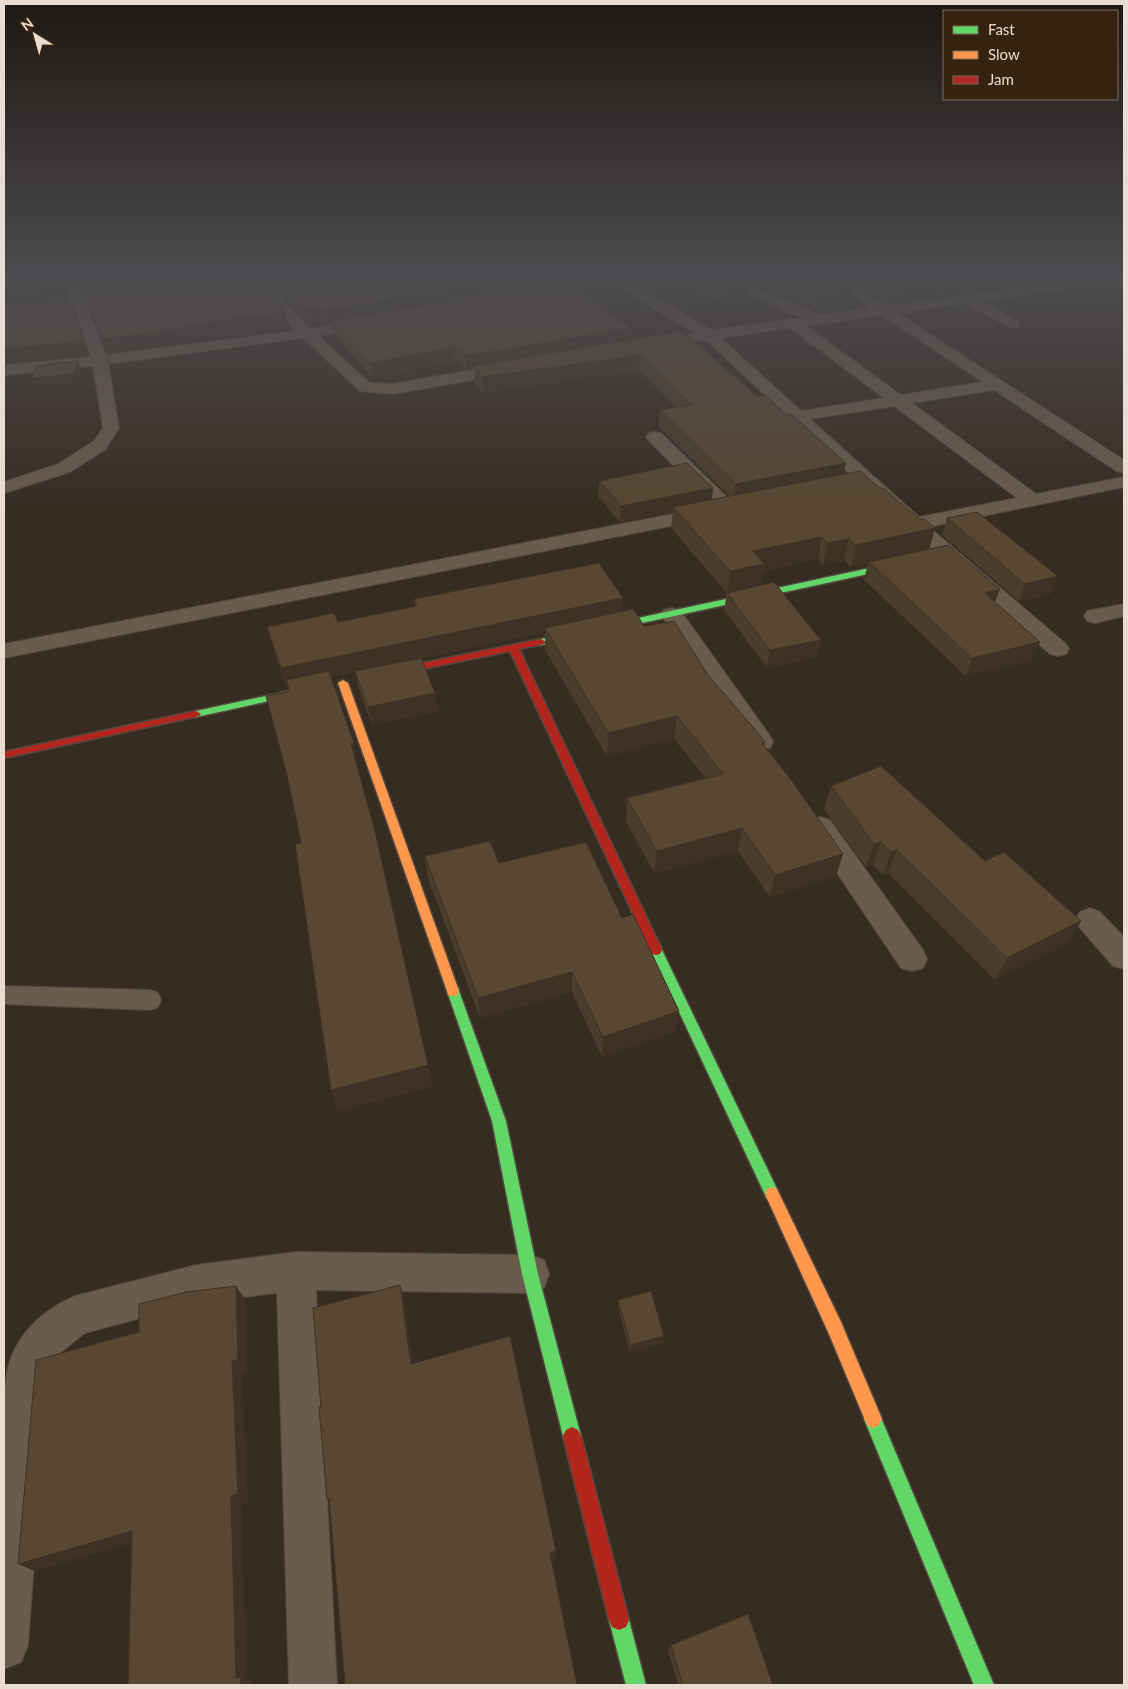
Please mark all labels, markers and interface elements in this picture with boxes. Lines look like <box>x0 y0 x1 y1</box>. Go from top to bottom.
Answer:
north arrow <box>10 10 60 60</box>
legend <box>943 10 1118 100</box>
text: N <box>17 14 36 34</box>
text: Fast <box>988 20 1015 38</box>
text: Slow <box>988 45 1020 63</box>
text: Jam <box>988 70 1014 88</box>

